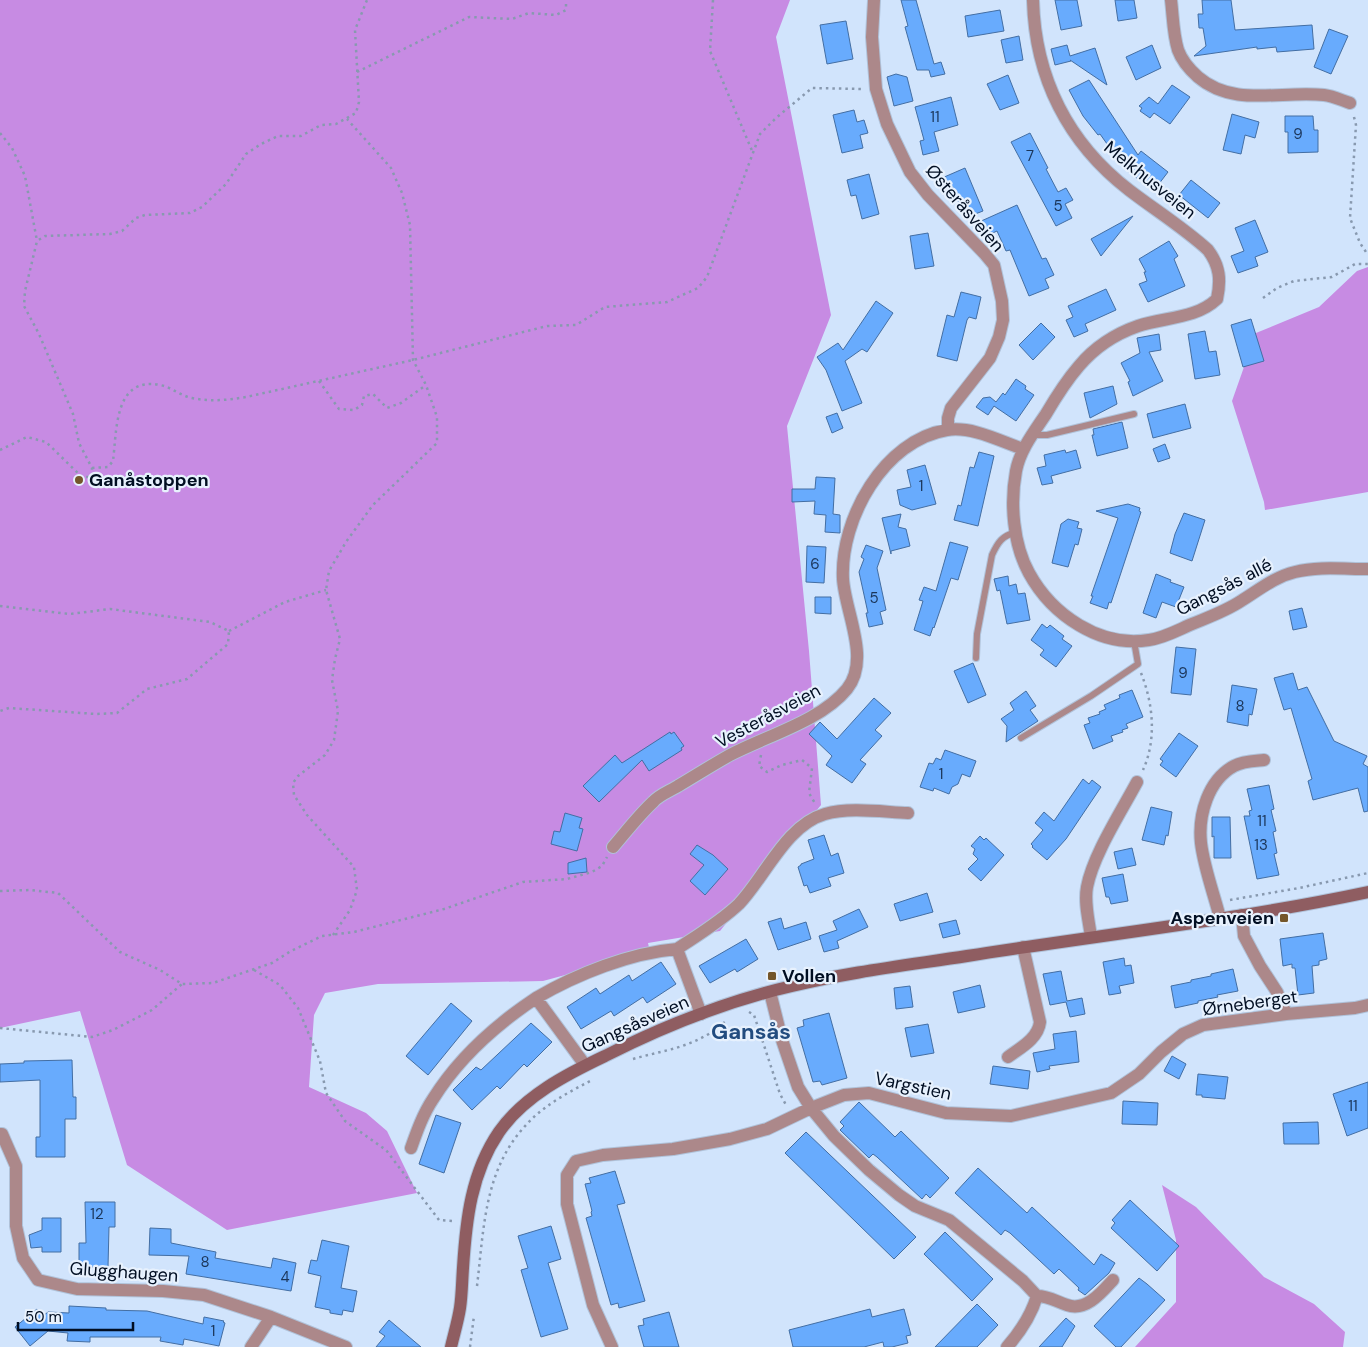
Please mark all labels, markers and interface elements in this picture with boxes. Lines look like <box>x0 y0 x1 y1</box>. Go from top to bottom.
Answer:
house number: 11 <box>930 107 940 127</box>
house number: 9 <box>1293 124 1303 144</box>
street label: Melkhusveien <box>1099 135 1201 225</box>
house number: 7 <box>1026 146 1034 166</box>
street label: Østeråsveien <box>920 159 1010 257</box>
house number: 5 <box>1053 196 1063 216</box>
place label: Ganåstoppen <box>89 468 209 492</box>
marker: Ganåstoppen <box>73 474 85 486</box>
house number: 1 <box>919 476 923 496</box>
street label: Gangsås allé <box>1172 553 1276 621</box>
house number: 6 <box>810 554 820 574</box>
house number: 5 <box>869 588 879 608</box>
house number: 9 <box>1178 663 1188 683</box>
street label: Vesteråsveien <box>711 678 825 754</box>
house number: 8 <box>1235 696 1245 716</box>
house number: 1 <box>939 764 943 784</box>
house number: 11 <box>1257 811 1267 831</box>
house number: 13 <box>1254 835 1268 855</box>
place label: Aspenveien <box>1171 906 1274 930</box>
marker: Aspenveien <box>1278 912 1290 924</box>
place label: Vollen <box>782 964 836 988</box>
marker: Vollen <box>766 970 778 982</box>
street label: Ørneberget <box>1201 984 1299 1022</box>
street label: Gangsåsveien <box>577 990 693 1058</box>
district label: Gansås <box>711 1017 791 1046</box>
street label: Vargstien <box>872 1066 954 1106</box>
house number: 11 <box>1348 1096 1358 1116</box>
house number: 12 <box>90 1204 104 1224</box>
house number: 8 <box>200 1252 210 1272</box>
street label: Glugghaugen <box>69 1256 179 1288</box>
house number: 4 <box>280 1267 290 1287</box>
scale bar <box>18 1300 132 1332</box>
text: 50 m <box>25 1307 62 1327</box>
house number: 1 <box>211 1321 215 1341</box>

